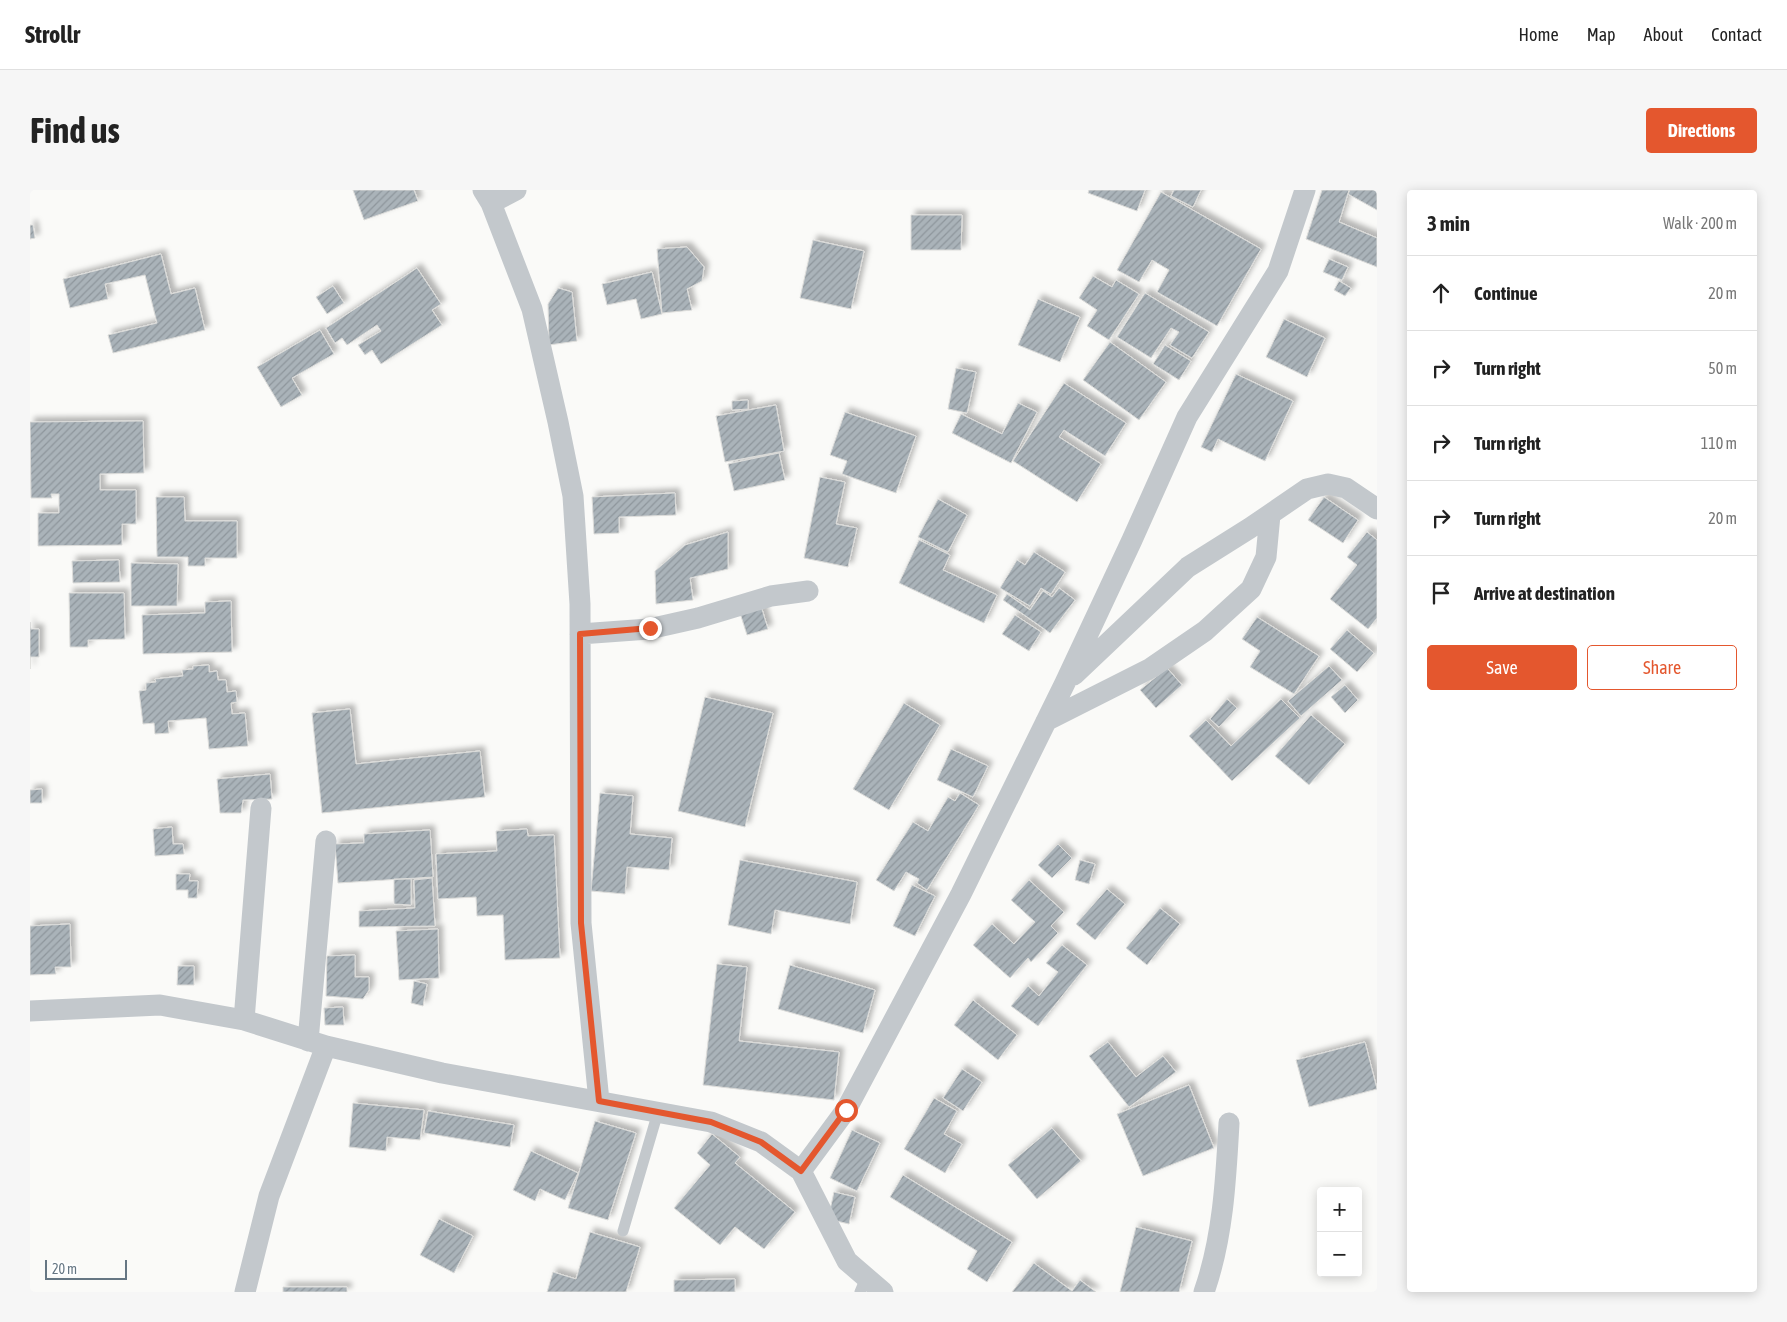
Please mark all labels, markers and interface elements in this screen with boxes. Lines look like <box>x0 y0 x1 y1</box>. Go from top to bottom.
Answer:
text: Strollr <box>25 21 80 48</box>
text: Home <box>1519 24 1559 45</box>
text: Map <box>1587 24 1616 45</box>
text: About <box>1644 24 1683 45</box>
text: Contact <box>1711 24 1762 45</box>
button: Directions <box>1646 108 1757 153</box>
text: Find us <box>30 110 120 150</box>
text: 3 min <box>1427 211 1470 235</box>
text: Walk · 200 m <box>1663 214 1737 232</box>
icon: ahead <box>1427 279 1455 307</box>
text: Continue <box>1474 282 1538 304</box>
text: 20 m <box>1708 284 1737 302</box>
icon: right <box>1427 354 1455 382</box>
text: Turn right <box>1474 357 1541 379</box>
text: 50 m <box>1708 359 1737 377</box>
icon: right <box>1427 429 1455 457</box>
text: Turn right <box>1474 432 1541 454</box>
text: 110 m <box>1701 434 1737 452</box>
icon: right <box>1427 504 1455 532</box>
text: Turn right <box>1474 507 1541 529</box>
text: 20 m <box>1708 509 1737 527</box>
icon: arrive <box>1427 579 1455 607</box>
text: Arrive at destination <box>1474 582 1615 604</box>
route end <box>639 617 662 640</box>
button: Save <box>1427 645 1577 690</box>
button: Share <box>1587 645 1737 690</box>
route start <box>835 1099 858 1122</box>
map controls <box>1317 1187 1362 1277</box>
button: + <box>1317 1187 1362 1232</box>
button: − <box>1317 1232 1362 1277</box>
scale bar <box>45 1257 128 1280</box>
text: 20 m <box>52 1261 77 1277</box>

